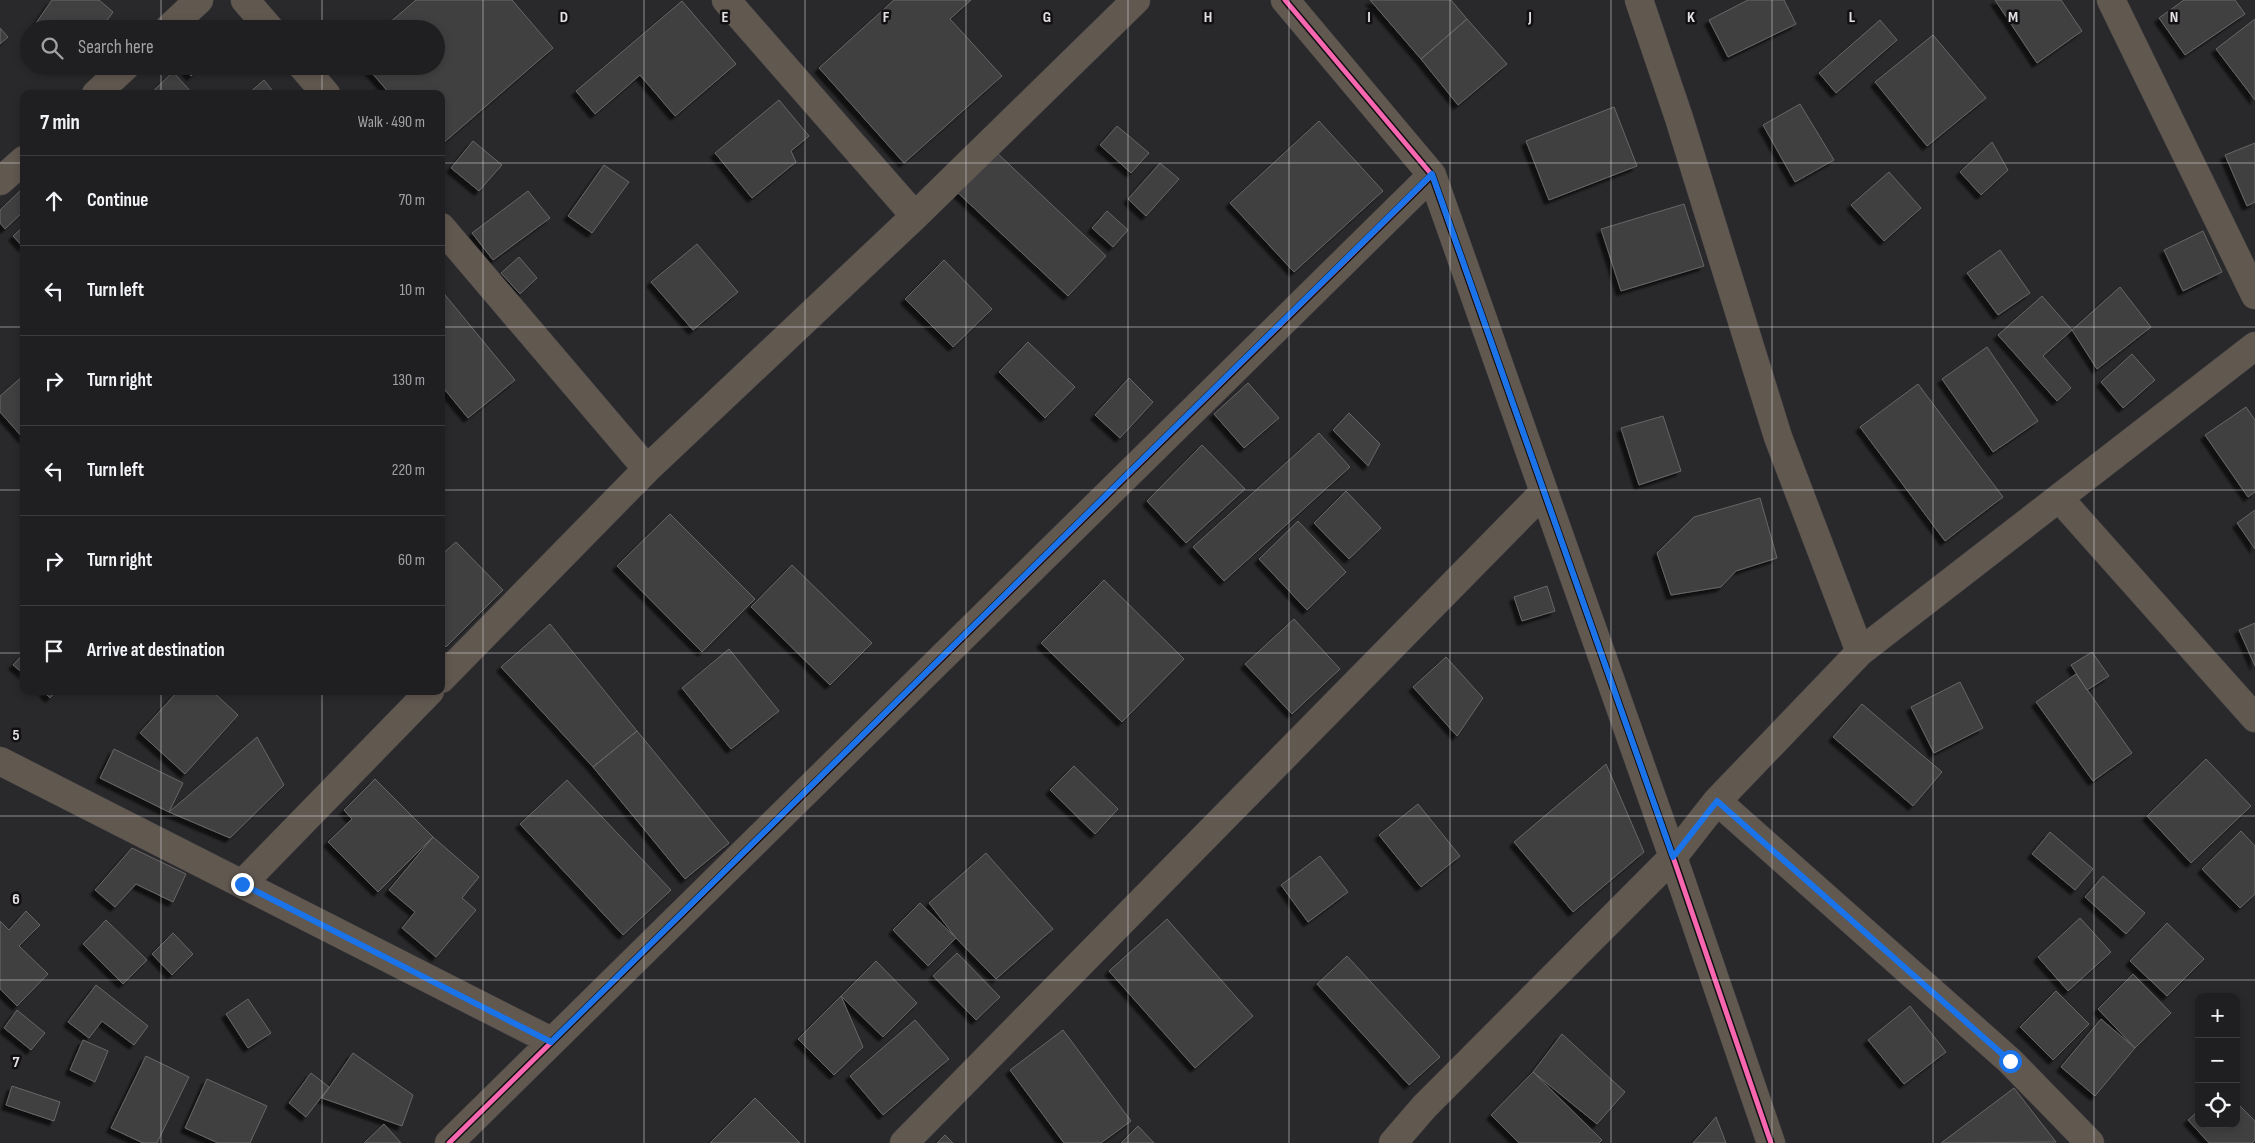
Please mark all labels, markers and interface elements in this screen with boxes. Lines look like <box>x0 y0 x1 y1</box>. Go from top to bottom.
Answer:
text: D <box>560 8 568 27</box>
text: E <box>722 8 729 27</box>
text: F <box>883 8 890 27</box>
text: G <box>1043 8 1051 27</box>
text: H <box>1204 8 1212 27</box>
text: I <box>1367 8 1371 27</box>
text: J <box>1527 8 1532 27</box>
text: K <box>1687 8 1695 27</box>
text: L <box>1849 8 1856 27</box>
text: M <box>2008 8 2018 27</box>
text: N <box>2170 8 2178 27</box>
search box <box>20 20 445 75</box>
icon: search <box>38 34 66 62</box>
text: Search here <box>78 36 154 59</box>
text: 7 min <box>40 110 80 135</box>
text: Walk · 490 m <box>358 113 425 132</box>
icon: ahead <box>40 187 68 215</box>
text: Continue <box>87 189 148 212</box>
text: 70 m <box>399 191 425 210</box>
icon: left <box>40 277 68 305</box>
text: Turn left <box>87 279 144 302</box>
text: 10 m <box>399 281 425 300</box>
icon: right <box>40 367 68 395</box>
text: Turn right <box>87 369 152 392</box>
text: 130 m <box>393 371 425 390</box>
icon: left <box>40 457 68 485</box>
text: Turn left <box>87 459 144 482</box>
text: 220 m <box>392 461 425 480</box>
icon: right <box>40 547 68 575</box>
text: Turn right <box>87 549 152 572</box>
text: 60 m <box>398 551 425 570</box>
icon: arrive <box>40 637 68 665</box>
text: Arrive at destination <box>87 639 225 662</box>
text: 5 <box>12 726 20 745</box>
route end <box>231 873 254 896</box>
text: 6 <box>12 890 20 909</box>
map controls <box>2195 993 2240 1128</box>
button: + <box>2195 993 2240 1038</box>
button: − <box>2195 1038 2240 1083</box>
route start <box>1999 1050 2022 1073</box>
text: 7 <box>13 1053 20 1072</box>
button: locate <box>2195 1083 2240 1128</box>

